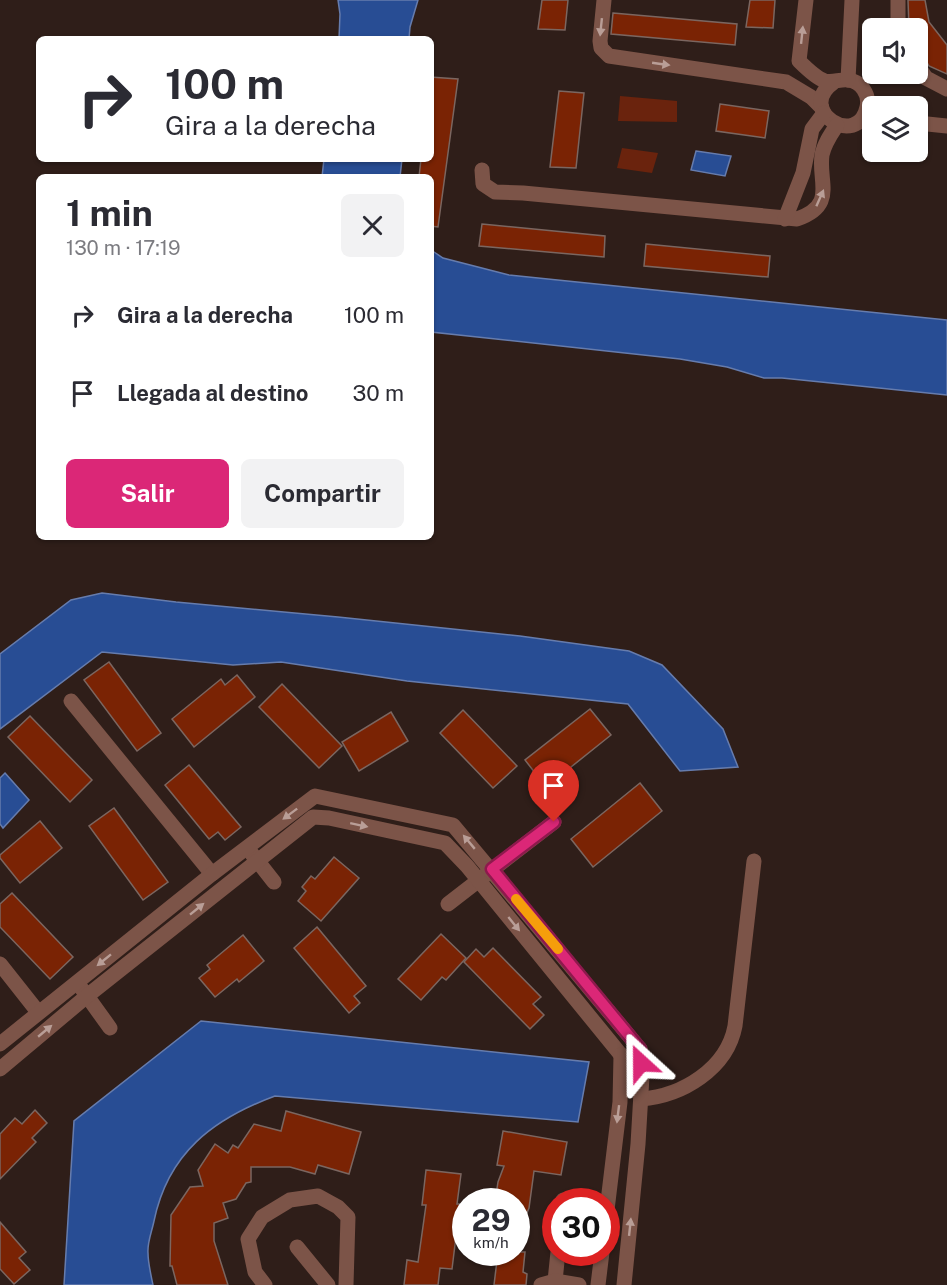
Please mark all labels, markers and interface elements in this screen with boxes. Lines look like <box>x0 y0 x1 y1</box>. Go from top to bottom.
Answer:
one-way arrow <box>596 18 606 37</box>
map controls <box>862 18 928 162</box>
button: sound <box>862 18 928 84</box>
one-way arrow <box>797 26 807 45</box>
text: 100 m <box>165 59 284 108</box>
icon: right <box>66 60 144 138</box>
one-way arrow <box>652 60 671 69</box>
button: layers <box>862 96 928 162</box>
text: Gira a la derecha <box>165 109 376 141</box>
one-way arrow <box>815 190 824 207</box>
text: 1 min <box>66 192 153 234</box>
button: close <box>341 194 404 257</box>
text: 130 m · 17:19 <box>66 236 180 260</box>
icon: right <box>66 299 99 332</box>
text: Gira a la derecha <box>117 302 293 328</box>
text: 100 m <box>344 302 404 328</box>
icon: arrive <box>66 377 99 410</box>
text: Llegada al destino <box>117 380 308 406</box>
text: 30 m <box>352 380 404 406</box>
button: Salir <box>66 459 229 528</box>
button: Compartir <box>241 459 404 528</box>
pin <box>528 760 579 822</box>
icon: arrive <box>537 769 570 802</box>
one-way arrow <box>283 808 299 820</box>
one-way arrow <box>350 820 368 830</box>
one-way arrow <box>463 835 476 850</box>
one-way arrow <box>189 903 204 915</box>
one-way arrow <box>508 917 520 932</box>
one-way arrow <box>97 953 112 966</box>
one-way arrow <box>37 1025 52 1038</box>
position arrow <box>609 1031 673 1095</box>
one-way arrow <box>614 1104 623 1123</box>
speed limit sign: 30 <box>542 1188 620 1266</box>
text: 29 <box>472 1202 510 1238</box>
one-way arrow <box>625 1217 635 1236</box>
text: km/h <box>473 1234 509 1251</box>

